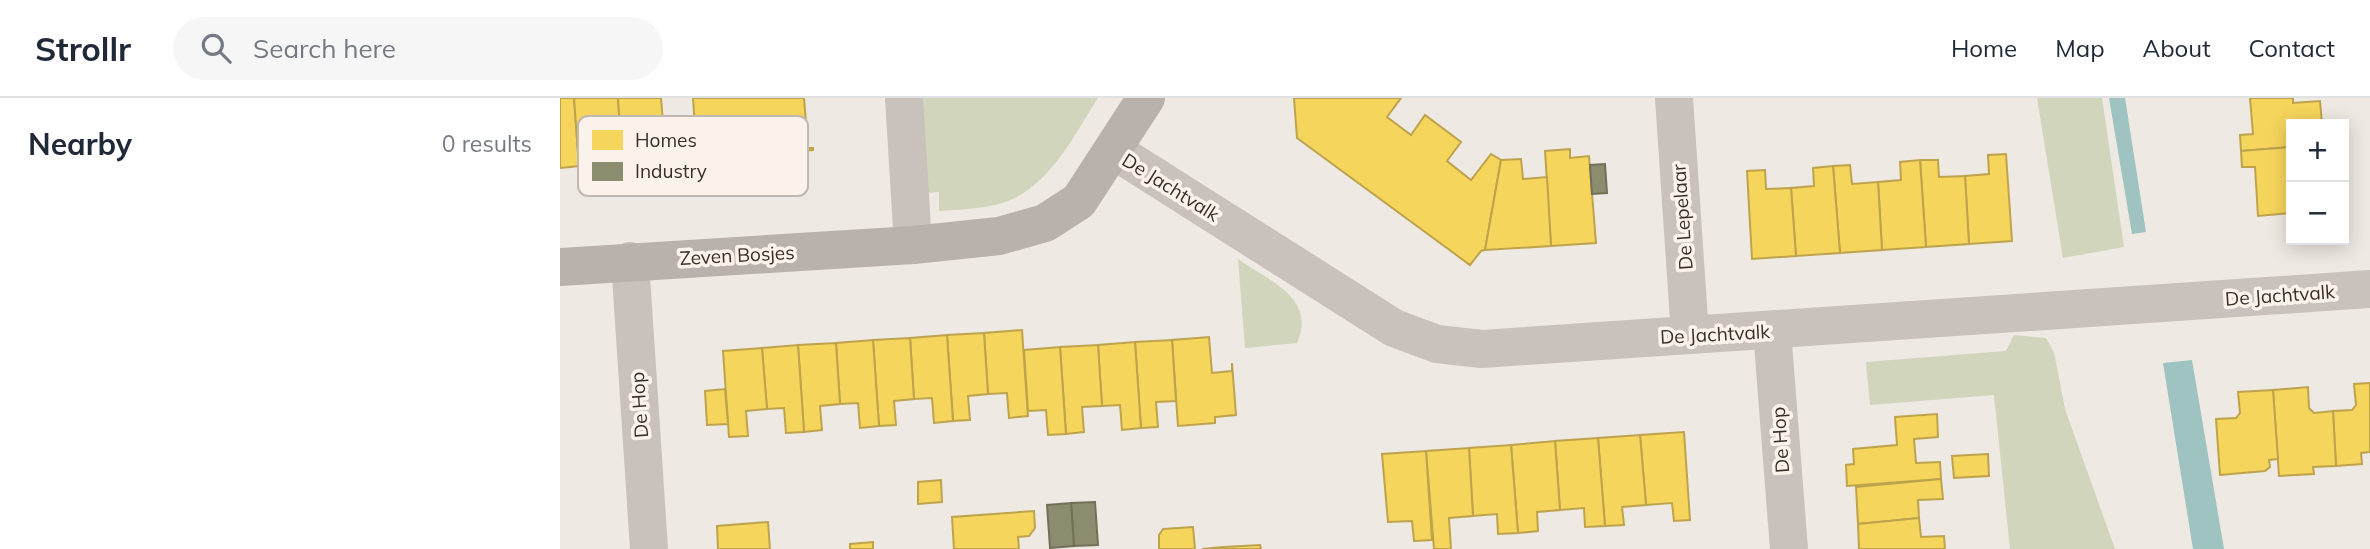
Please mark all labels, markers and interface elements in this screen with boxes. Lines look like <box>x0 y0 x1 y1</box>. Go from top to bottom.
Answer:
search box <box>173 17 663 80</box>
text: Strollr <box>35 28 131 69</box>
icon: search <box>197 29 235 67</box>
text: Search here <box>253 32 396 65</box>
text: Home <box>1951 33 2017 63</box>
text: Map <box>2055 33 2105 63</box>
text: About <box>2143 33 2211 63</box>
text: Contact <box>2249 33 2335 63</box>
legend <box>578 116 808 196</box>
map controls <box>2286 119 2349 245</box>
button: + <box>2286 119 2349 182</box>
text: Nearby <box>28 125 132 163</box>
text: Homes <box>635 128 697 152</box>
text: 0 results <box>442 129 532 158</box>
street label: De Jachtvalk <box>1118 148 1224 226</box>
text: Industry <box>635 159 707 183</box>
street label: De Lepelaar <box>1666 163 1698 271</box>
button: − <box>2286 182 2349 245</box>
street label: Zeven Bosjes <box>679 240 795 270</box>
street label: De Jachtvalk <box>2224 279 2336 311</box>
street label: De Jachtvalk <box>1659 319 1771 349</box>
street label: De Hop <box>625 371 653 439</box>
street label: De Hop <box>1766 406 1794 474</box>

